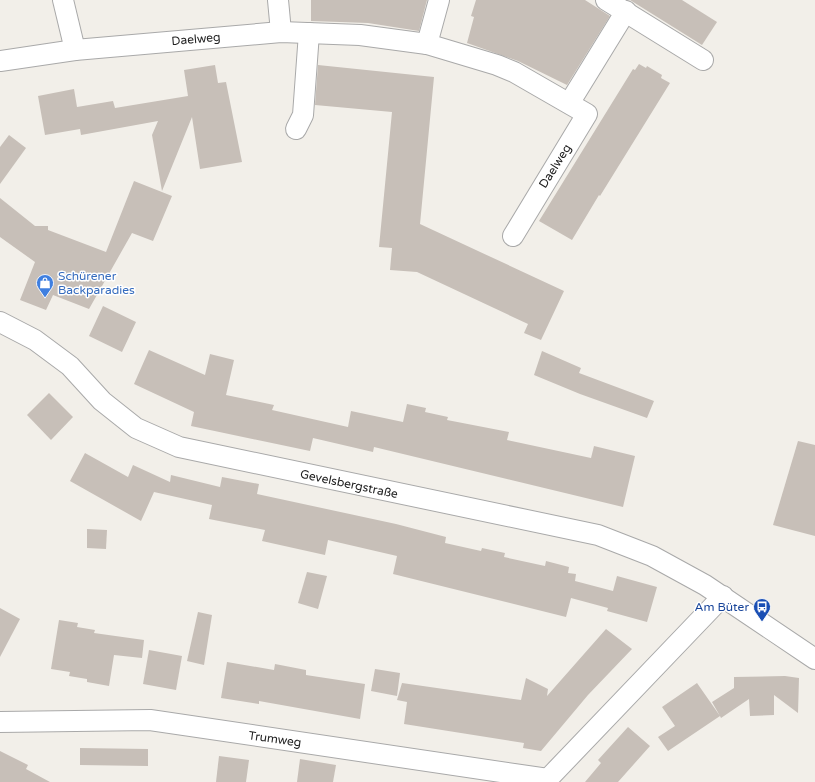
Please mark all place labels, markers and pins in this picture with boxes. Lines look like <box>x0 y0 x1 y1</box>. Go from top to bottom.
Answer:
place label: Schürener Backparadies <box>58 269 135 297</box>
shop icon: Schürener Backparadies <box>35 273 55 298</box>
bus stop icon: Am Büter <box>752 597 772 622</box>
place label: Am Büter <box>695 600 749 614</box>

